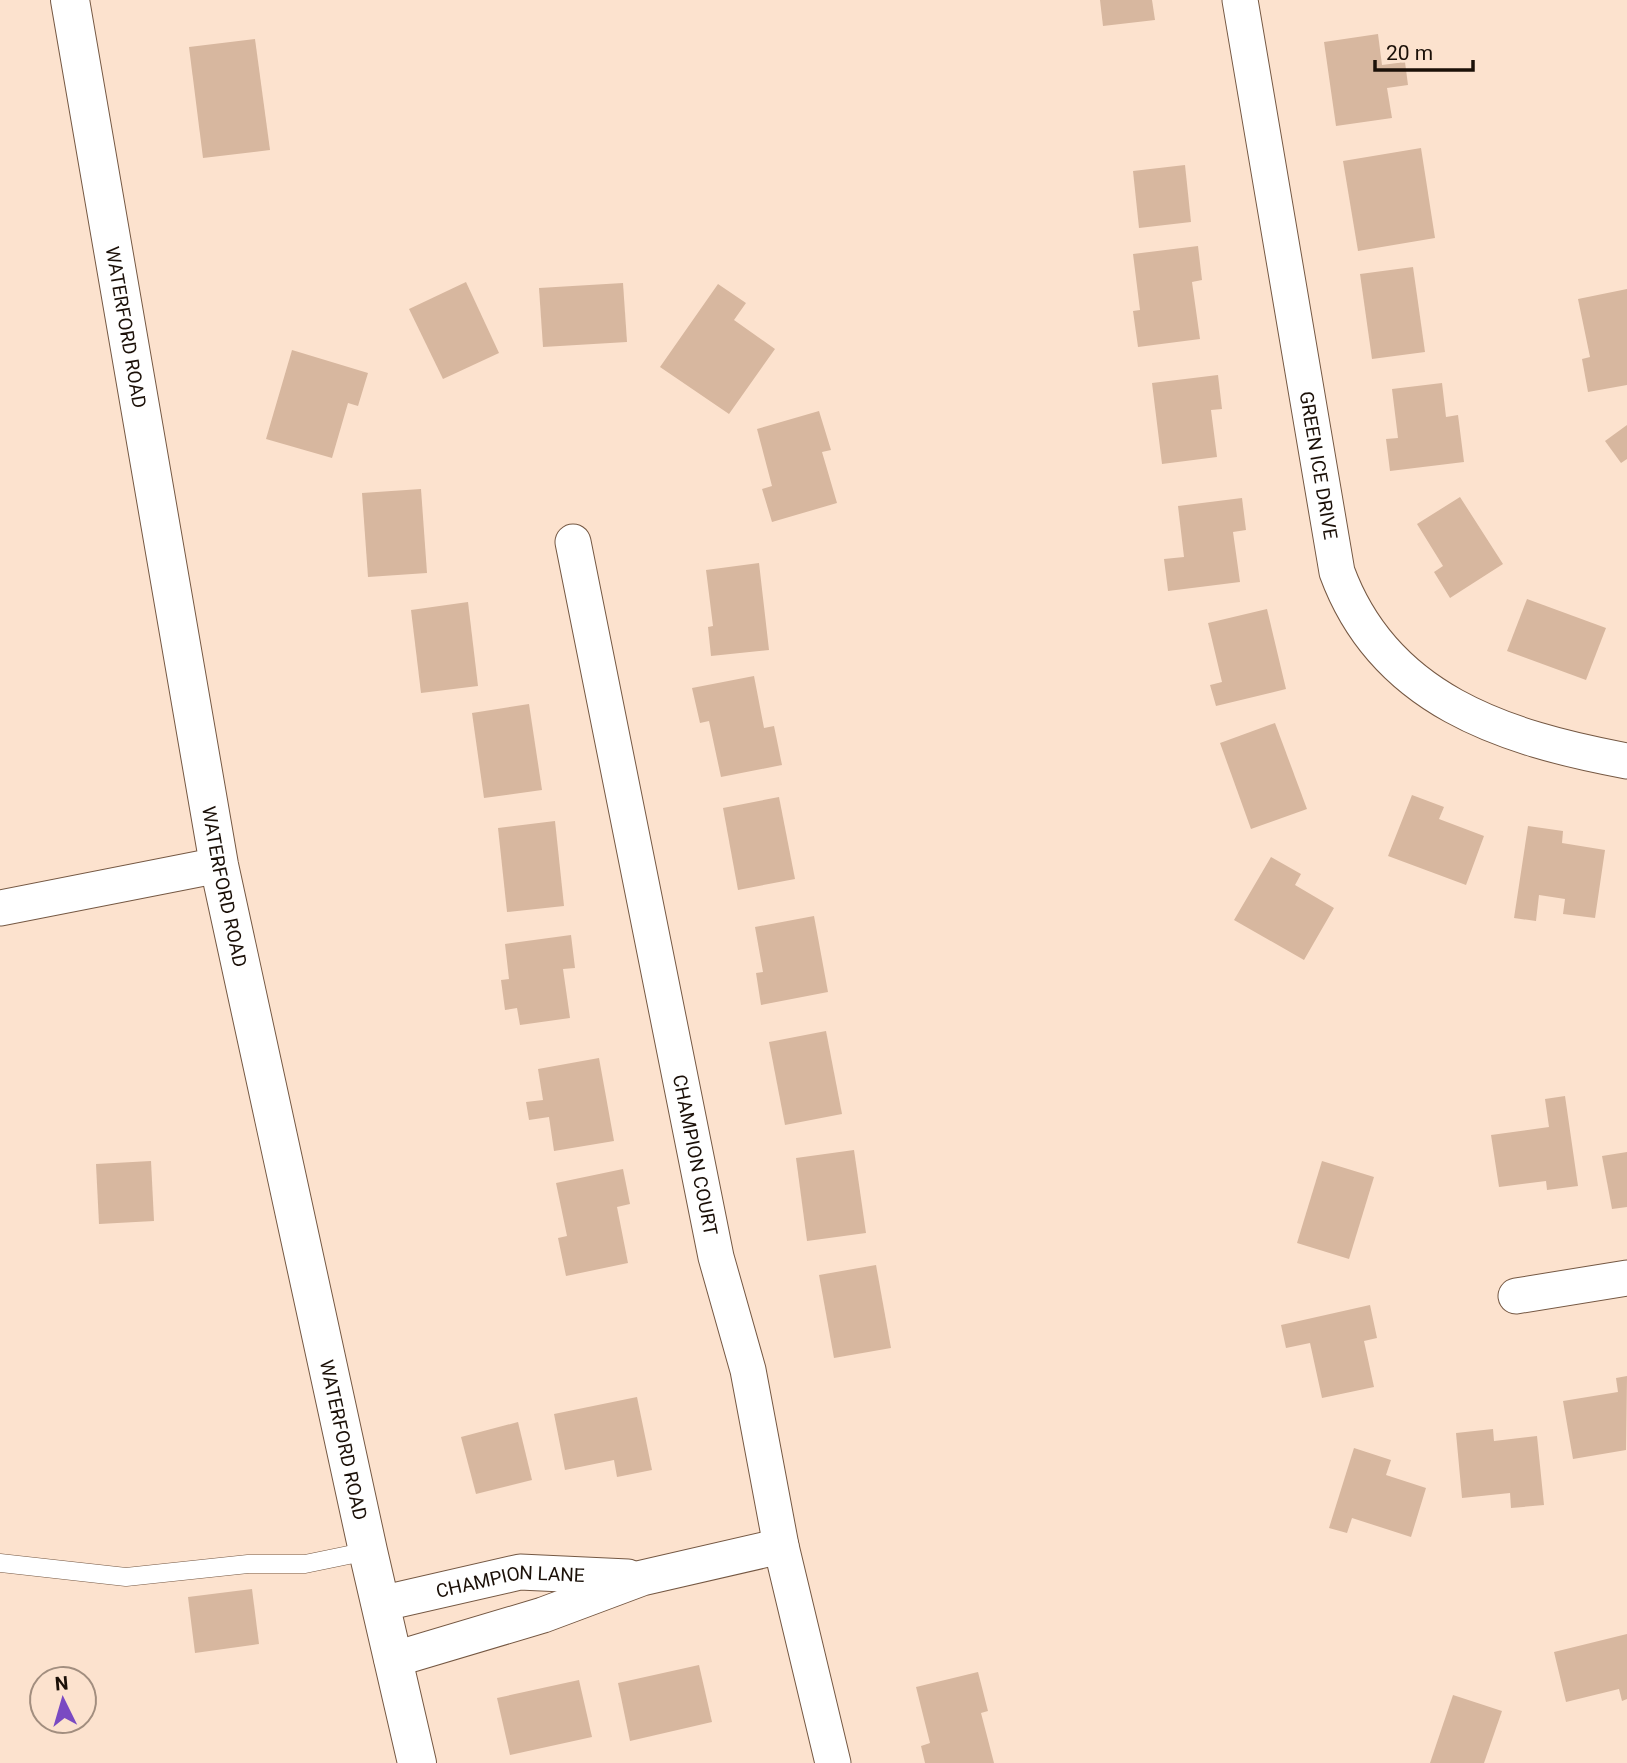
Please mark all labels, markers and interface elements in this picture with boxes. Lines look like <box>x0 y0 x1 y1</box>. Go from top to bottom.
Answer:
scale bar <box>1375 28 1473 72</box>
text: 20 m <box>1386 41 1433 65</box>
street label: WATERFORD ROAD <box>101 245 152 410</box>
street label: GREEN ICE DRIVE <box>1295 390 1343 541</box>
street label: WATERFORD ROAD <box>198 804 252 969</box>
street label: CHAMPION COURT <box>668 1072 723 1237</box>
street label: WATERFORD ROAD <box>315 1358 372 1522</box>
street label: CHAMPION LANE <box>434 1560 585 1602</box>
north arrow <box>28 1665 98 1735</box>
text: N <box>54 1672 69 1696</box>

